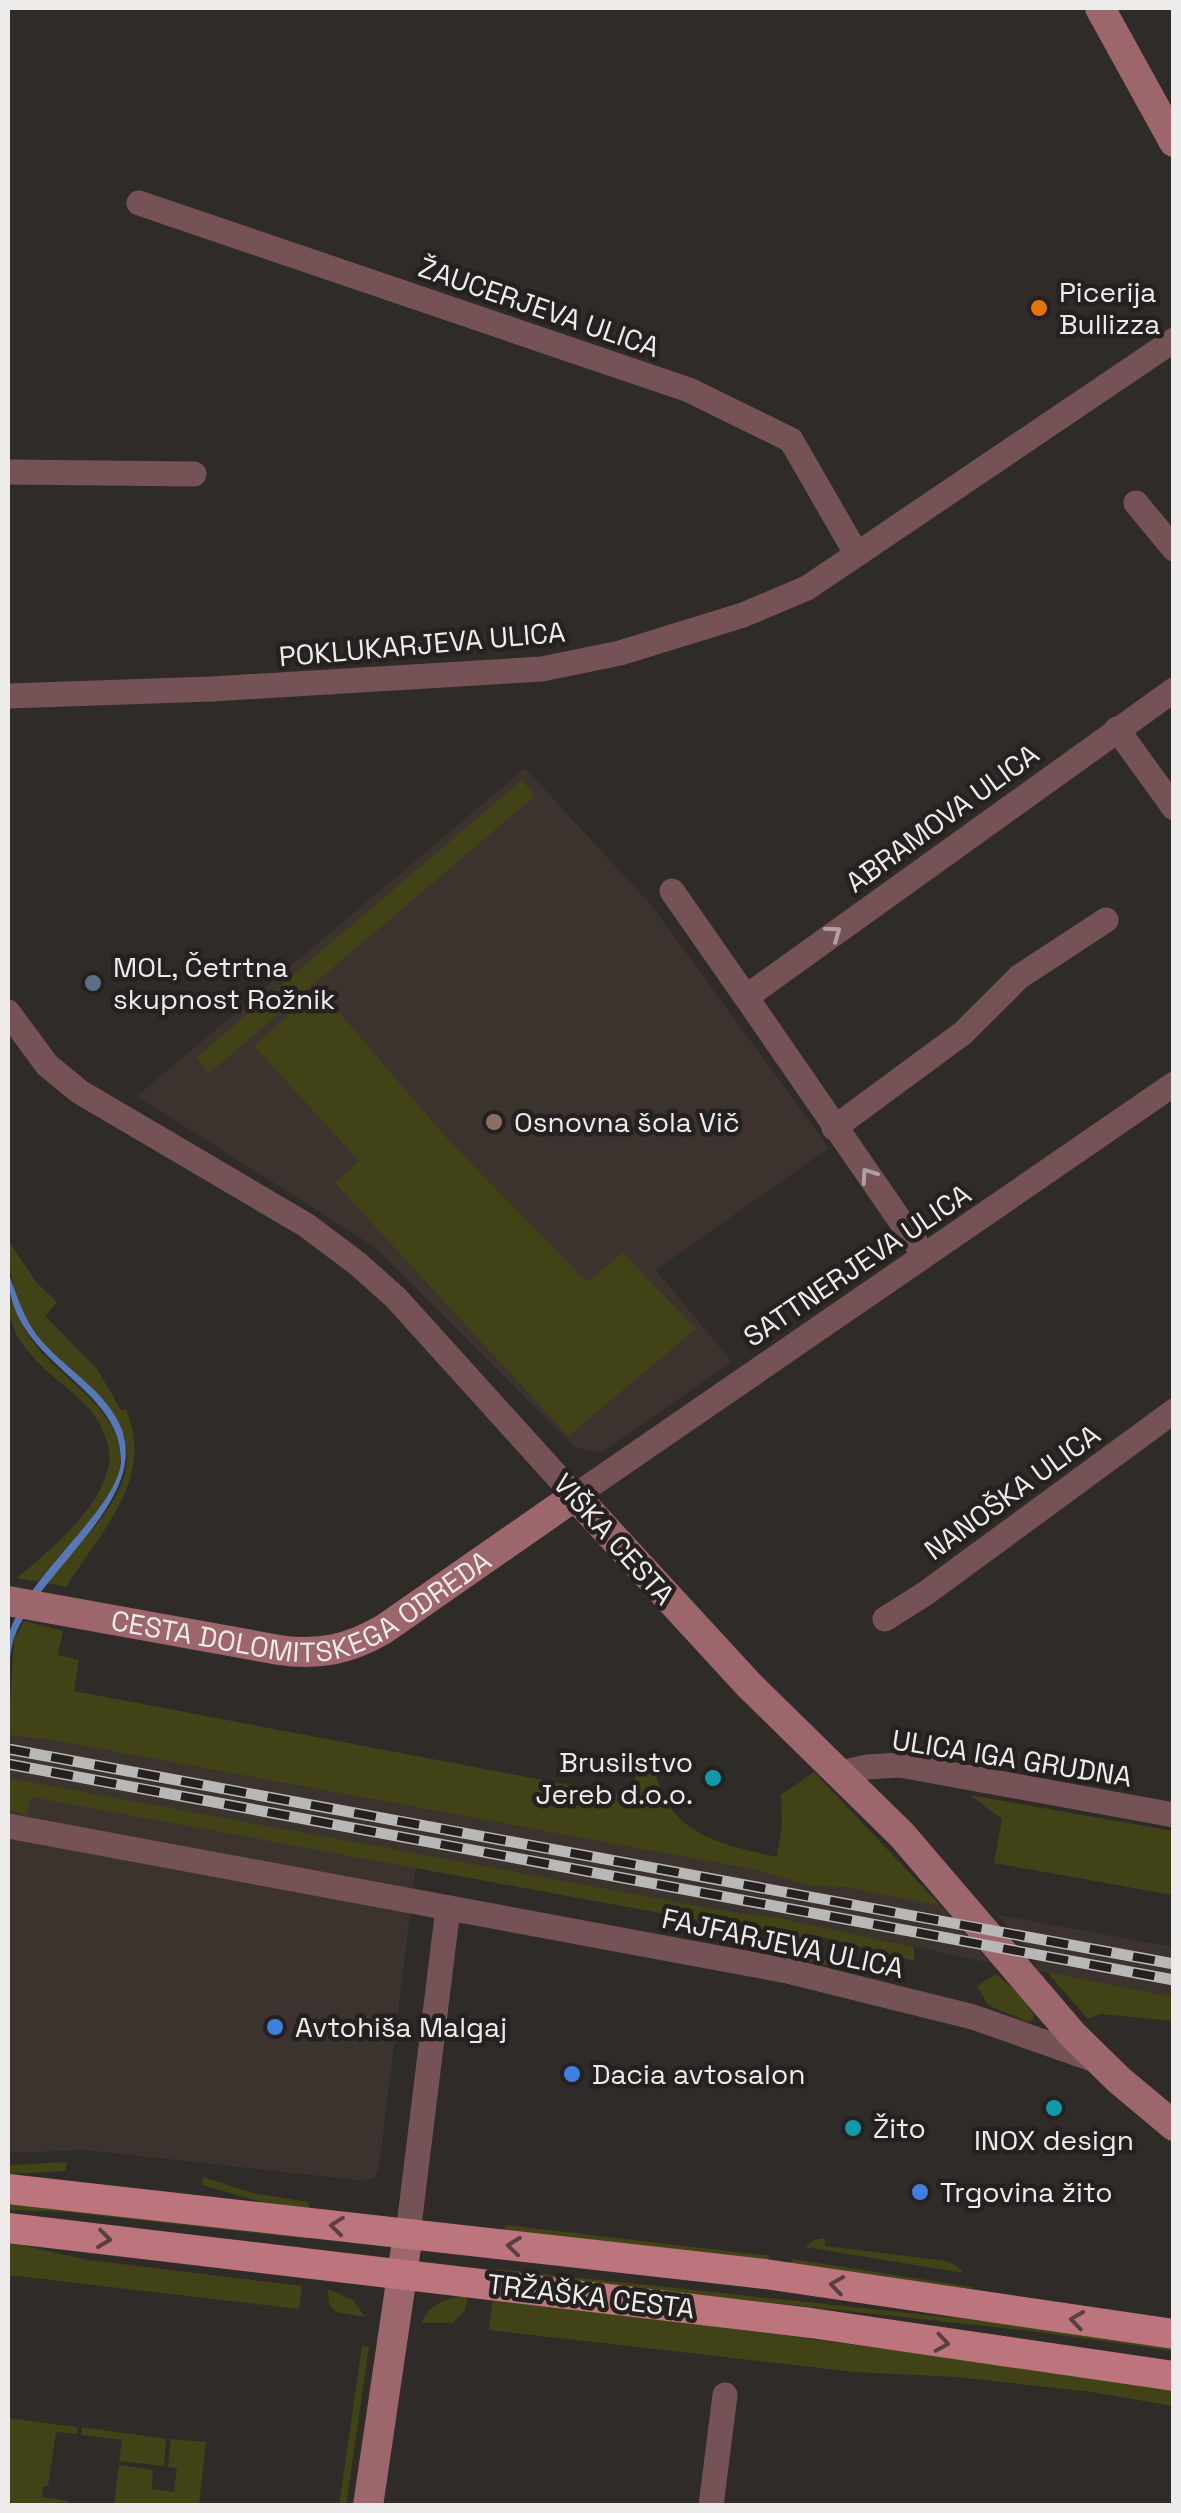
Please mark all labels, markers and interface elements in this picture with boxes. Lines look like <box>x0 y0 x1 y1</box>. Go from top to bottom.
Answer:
street label: ŽAUCERJEVA ULICA <box>414 249 664 365</box>
place label: Picerija Bullizza <box>1059 274 1160 342</box>
marker: Picerija Bullizza <box>1028 297 1050 319</box>
street label: POKLUKARJEVA ULICA <box>277 614 567 674</box>
street label: ABRAMOVA ULICA <box>838 736 1046 900</box>
one-way arrow <box>823 927 841 945</box>
place label: MOL, Četrtna skupnost Rožnik <box>113 949 335 1017</box>
marker: MOL, Četrtna skupnost Rožnik <box>82 972 104 994</box>
place label: Osnovna šola Vič <box>514 1104 740 1140</box>
marker: Osnovna šola Vič <box>483 1111 505 1133</box>
one-way arrow <box>862 1168 880 1186</box>
street label: SATTNERJEVA ULICA <box>736 1176 978 1354</box>
street label: NANOŠKA ULICA <box>917 1416 1107 1568</box>
street label: VIŠKA CESTA <box>545 1466 683 1612</box>
street label: CESTA DOLOMITSKEGA ODREDA <box>108 1542 498 1670</box>
street label: ULICA IGA GRUDNA <box>889 1721 1135 1795</box>
place label: Brusilstvo Jereb d.o.o. <box>536 1744 693 1812</box>
marker: Brusilstvo Jereb d.o.o. <box>702 1767 724 1789</box>
street label: FAJFARJEVA ULICA <box>659 1900 907 1986</box>
place label: Avtohiša Malgaj <box>295 2009 507 2045</box>
marker: Avtohiša Malgaj <box>264 2016 286 2038</box>
place label: Dacia avtosalon <box>592 2056 805 2092</box>
marker: Dacia avtosalon <box>561 2063 583 2085</box>
marker: INOX design <box>1043 2097 1065 2119</box>
place label: Žito <box>873 2110 926 2146</box>
marker: Žito <box>842 2117 864 2139</box>
place label: INOX design <box>974 2122 1134 2158</box>
place label: Trgovina žito <box>940 2174 1113 2210</box>
marker: Trgovina žito <box>909 2181 931 2203</box>
one-way arrow <box>329 2216 345 2237</box>
one-way arrow <box>97 2228 113 2249</box>
one-way arrow <box>506 2236 522 2257</box>
street label: TRŽAŠKA CESTA <box>485 2265 697 2327</box>
one-way arrow <box>828 2275 845 2296</box>
one-way arrow <box>1069 2310 1085 2331</box>
one-way arrow <box>933 2331 950 2352</box>

